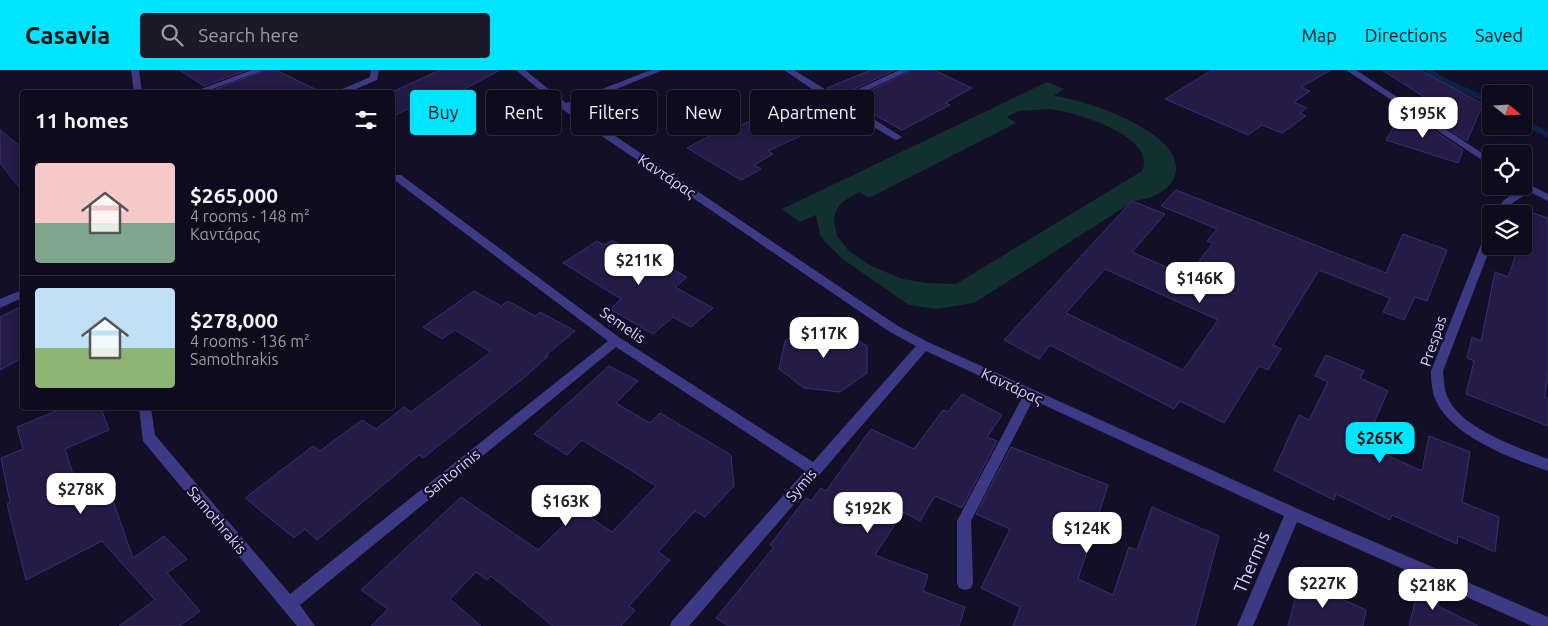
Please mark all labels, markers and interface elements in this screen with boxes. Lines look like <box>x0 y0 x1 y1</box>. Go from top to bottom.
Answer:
search box <box>140 13 490 58</box>
icon: search <box>158 21 186 49</box>
text: Casavia <box>25 22 110 49</box>
text: Search here <box>198 24 299 46</box>
text: Map <box>1301 25 1337 45</box>
text: Directions <box>1365 25 1447 45</box>
text: Saved <box>1475 25 1523 45</box>
north arrow <box>1482 85 1532 135</box>
map controls <box>1482 85 1532 255</box>
chip: Buy <box>410 90 476 135</box>
chip: Rent <box>486 90 561 135</box>
chip: Filters <box>571 90 657 135</box>
chip: New <box>667 90 740 135</box>
chip: Apartment <box>750 90 874 135</box>
pin: $195K <box>1388 97 1458 139</box>
text: $195K <box>1400 104 1446 122</box>
icon: filters <box>352 106 380 134</box>
text: 11 homes <box>35 108 129 132</box>
button: locate <box>1482 145 1532 195</box>
street label: Καντάρας <box>635 151 699 202</box>
icon: home <box>75 183 135 243</box>
text: $265,000 <box>190 183 278 207</box>
button: layers <box>1482 205 1532 255</box>
text: 4 rooms · 148 m² <box>190 207 310 225</box>
text: Καντάρας <box>190 225 260 243</box>
pin: $211K <box>604 244 674 286</box>
text: $211K <box>616 251 662 269</box>
pin: $146K <box>1165 262 1235 304</box>
text: $146K <box>1177 269 1223 287</box>
street label: Semelis <box>597 303 649 347</box>
icon: home <box>75 308 135 368</box>
text: $278,000 <box>190 308 278 332</box>
street label: Prespas <box>1416 313 1450 369</box>
pin: $117K <box>789 316 859 359</box>
text: $117K <box>801 324 847 342</box>
text: 4 rooms · 136 m² <box>190 332 310 350</box>
text: Samothrakis <box>190 350 278 368</box>
street label: Καντάρας <box>979 364 1046 408</box>
pin: $265K <box>1345 422 1415 464</box>
text: $265K <box>1357 429 1403 447</box>
street label: Santorinis <box>421 445 483 501</box>
street label: Symis <box>782 465 820 505</box>
pin: $278K <box>46 472 116 515</box>
text: $278K <box>58 480 104 498</box>
street label: Samothrakis <box>184 483 250 557</box>
pin: $163K <box>531 484 601 527</box>
text: $163K <box>543 492 589 510</box>
pin: $192K <box>833 492 903 534</box>
text: $192K <box>845 499 891 517</box>
pin: $124K <box>1052 512 1122 554</box>
text: $124K <box>1064 519 1110 537</box>
street label: Thermis <box>1229 528 1273 596</box>
pin: $227K <box>1288 566 1358 609</box>
pin: $218K <box>1398 568 1468 611</box>
text: $227K <box>1300 574 1346 592</box>
text: $218K <box>1410 576 1456 594</box>

